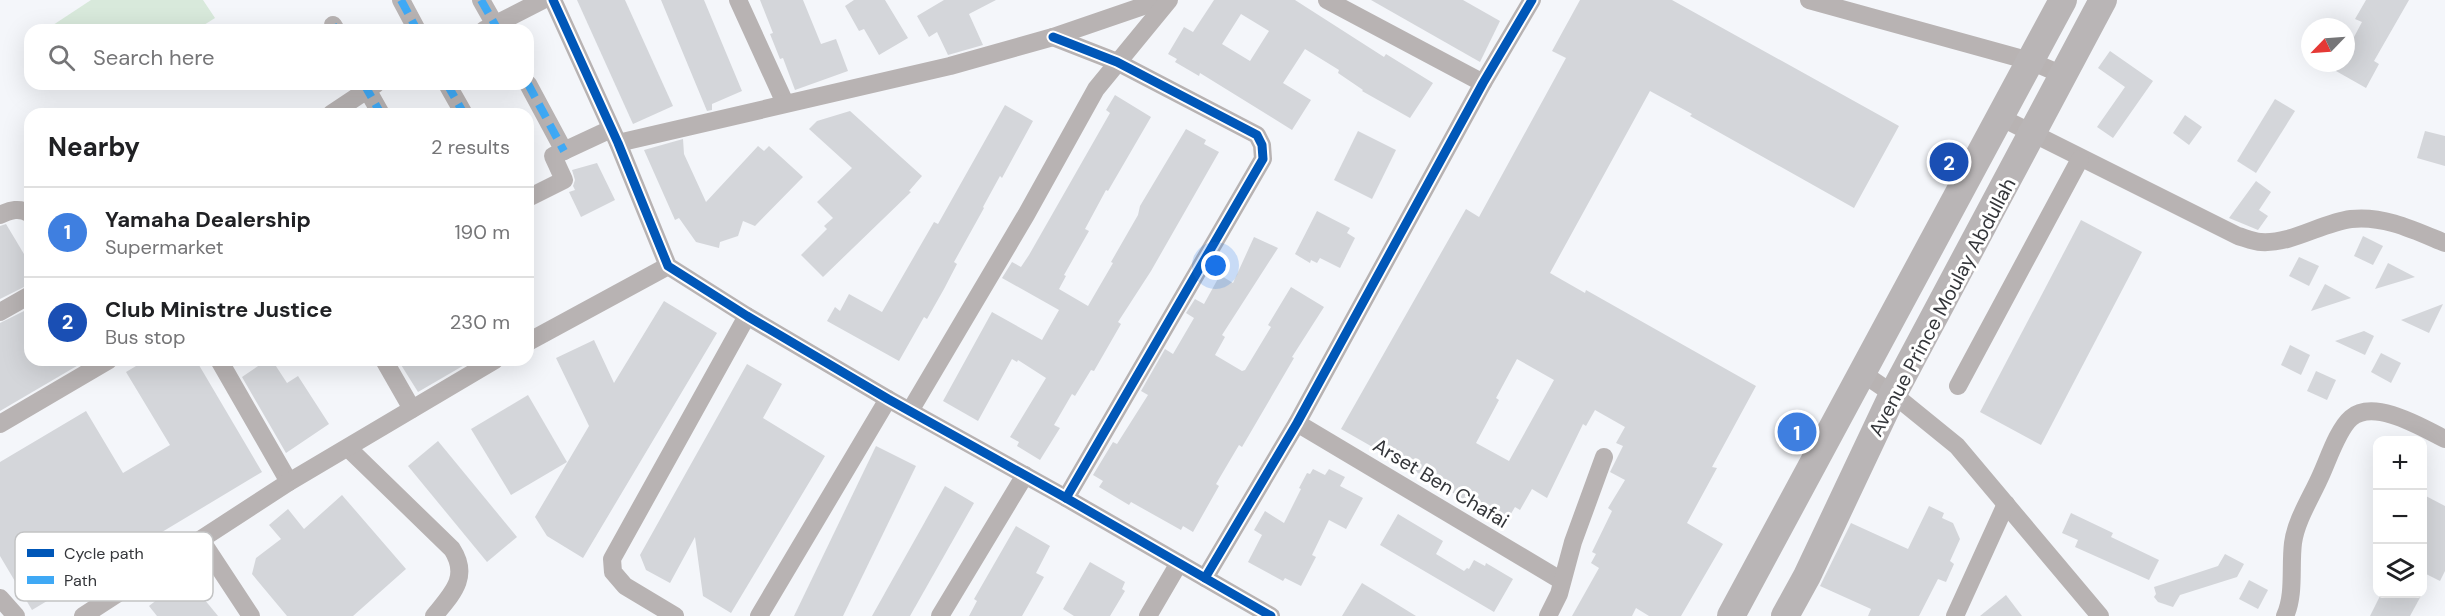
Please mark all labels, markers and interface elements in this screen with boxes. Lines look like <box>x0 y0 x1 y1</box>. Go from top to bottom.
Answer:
north arrow <box>2301 18 2355 72</box>
search box <box>24 24 534 90</box>
icon: search <box>45 41 78 74</box>
text: Search here <box>93 43 214 72</box>
text: Nearby <box>48 130 140 164</box>
text: 2 results <box>431 134 510 160</box>
pin: 2 <box>1930 140 1968 184</box>
street label: Avenue Prince Moulay Abdullah <box>1863 173 2021 441</box>
text: Yamaha Dealership <box>105 205 311 234</box>
text: 1 <box>64 219 71 245</box>
text: 190 m <box>454 219 510 245</box>
text: Supermarket <box>105 234 224 260</box>
your location <box>1201 251 1230 280</box>
text: Club Ministre Justice <box>105 295 333 324</box>
text: 2 <box>62 309 73 335</box>
text: 230 m <box>450 309 510 335</box>
text: Bus stop <box>105 324 185 350</box>
pin: 1 <box>1778 410 1816 454</box>
street label: Arset Ben Chafai <box>1368 432 1514 534</box>
map controls <box>2373 436 2427 598</box>
button: + <box>2373 436 2427 490</box>
button: − <box>2373 490 2427 544</box>
legend <box>15 532 213 601</box>
text: Cycle path <box>64 543 144 564</box>
button: layers <box>2373 544 2427 598</box>
text: Path <box>64 570 97 591</box>

